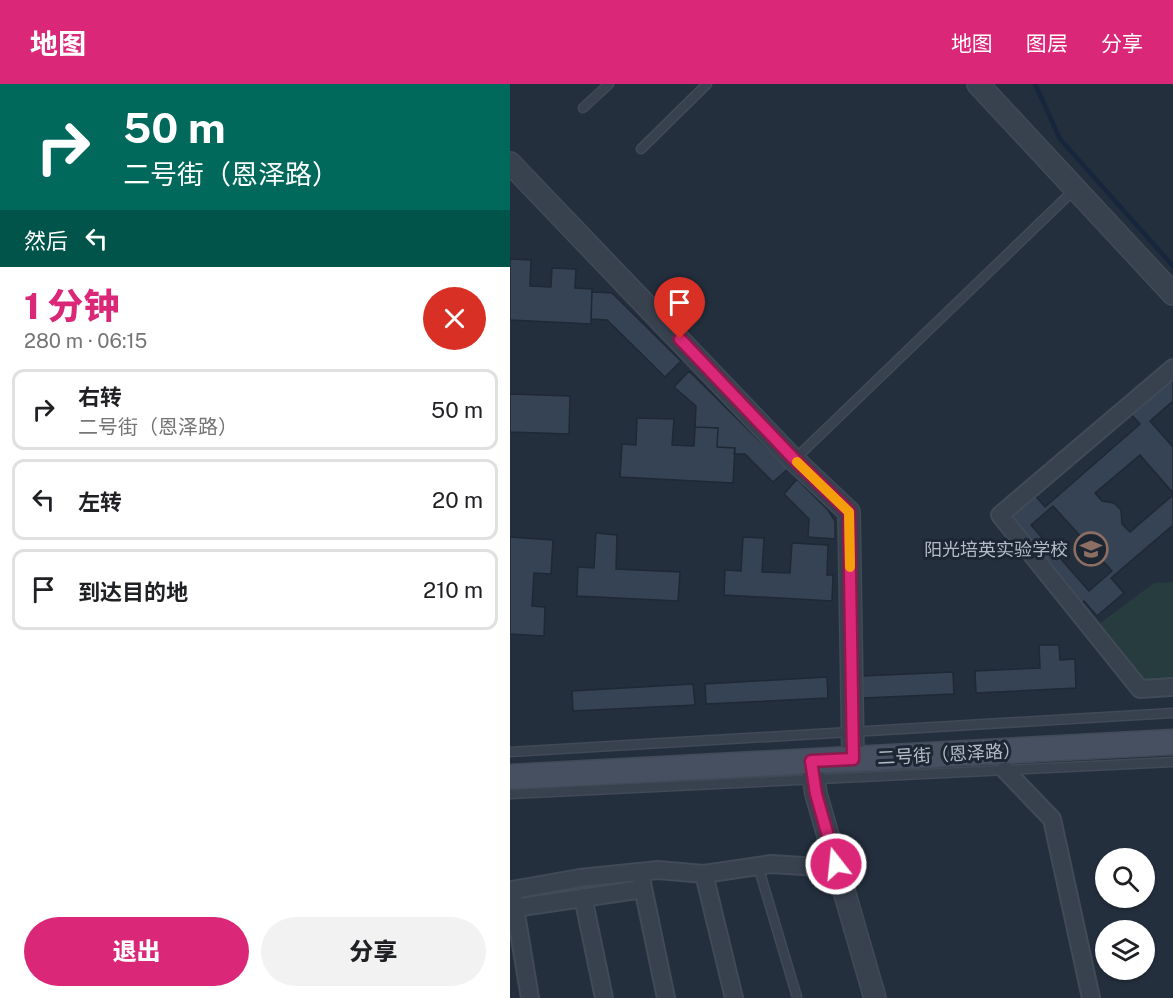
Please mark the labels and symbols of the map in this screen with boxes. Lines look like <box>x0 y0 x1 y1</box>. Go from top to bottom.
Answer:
pin <box>654 277 705 339</box>
school or university icon: 阳光培英实验学校 <box>1073 531 1109 567</box>
place label: 阳光培英实验学校 <box>924 539 1068 560</box>
street label: 二号街（恩泽路） <box>877 740 1021 768</box>
position arrow <box>804 832 868 896</box>

